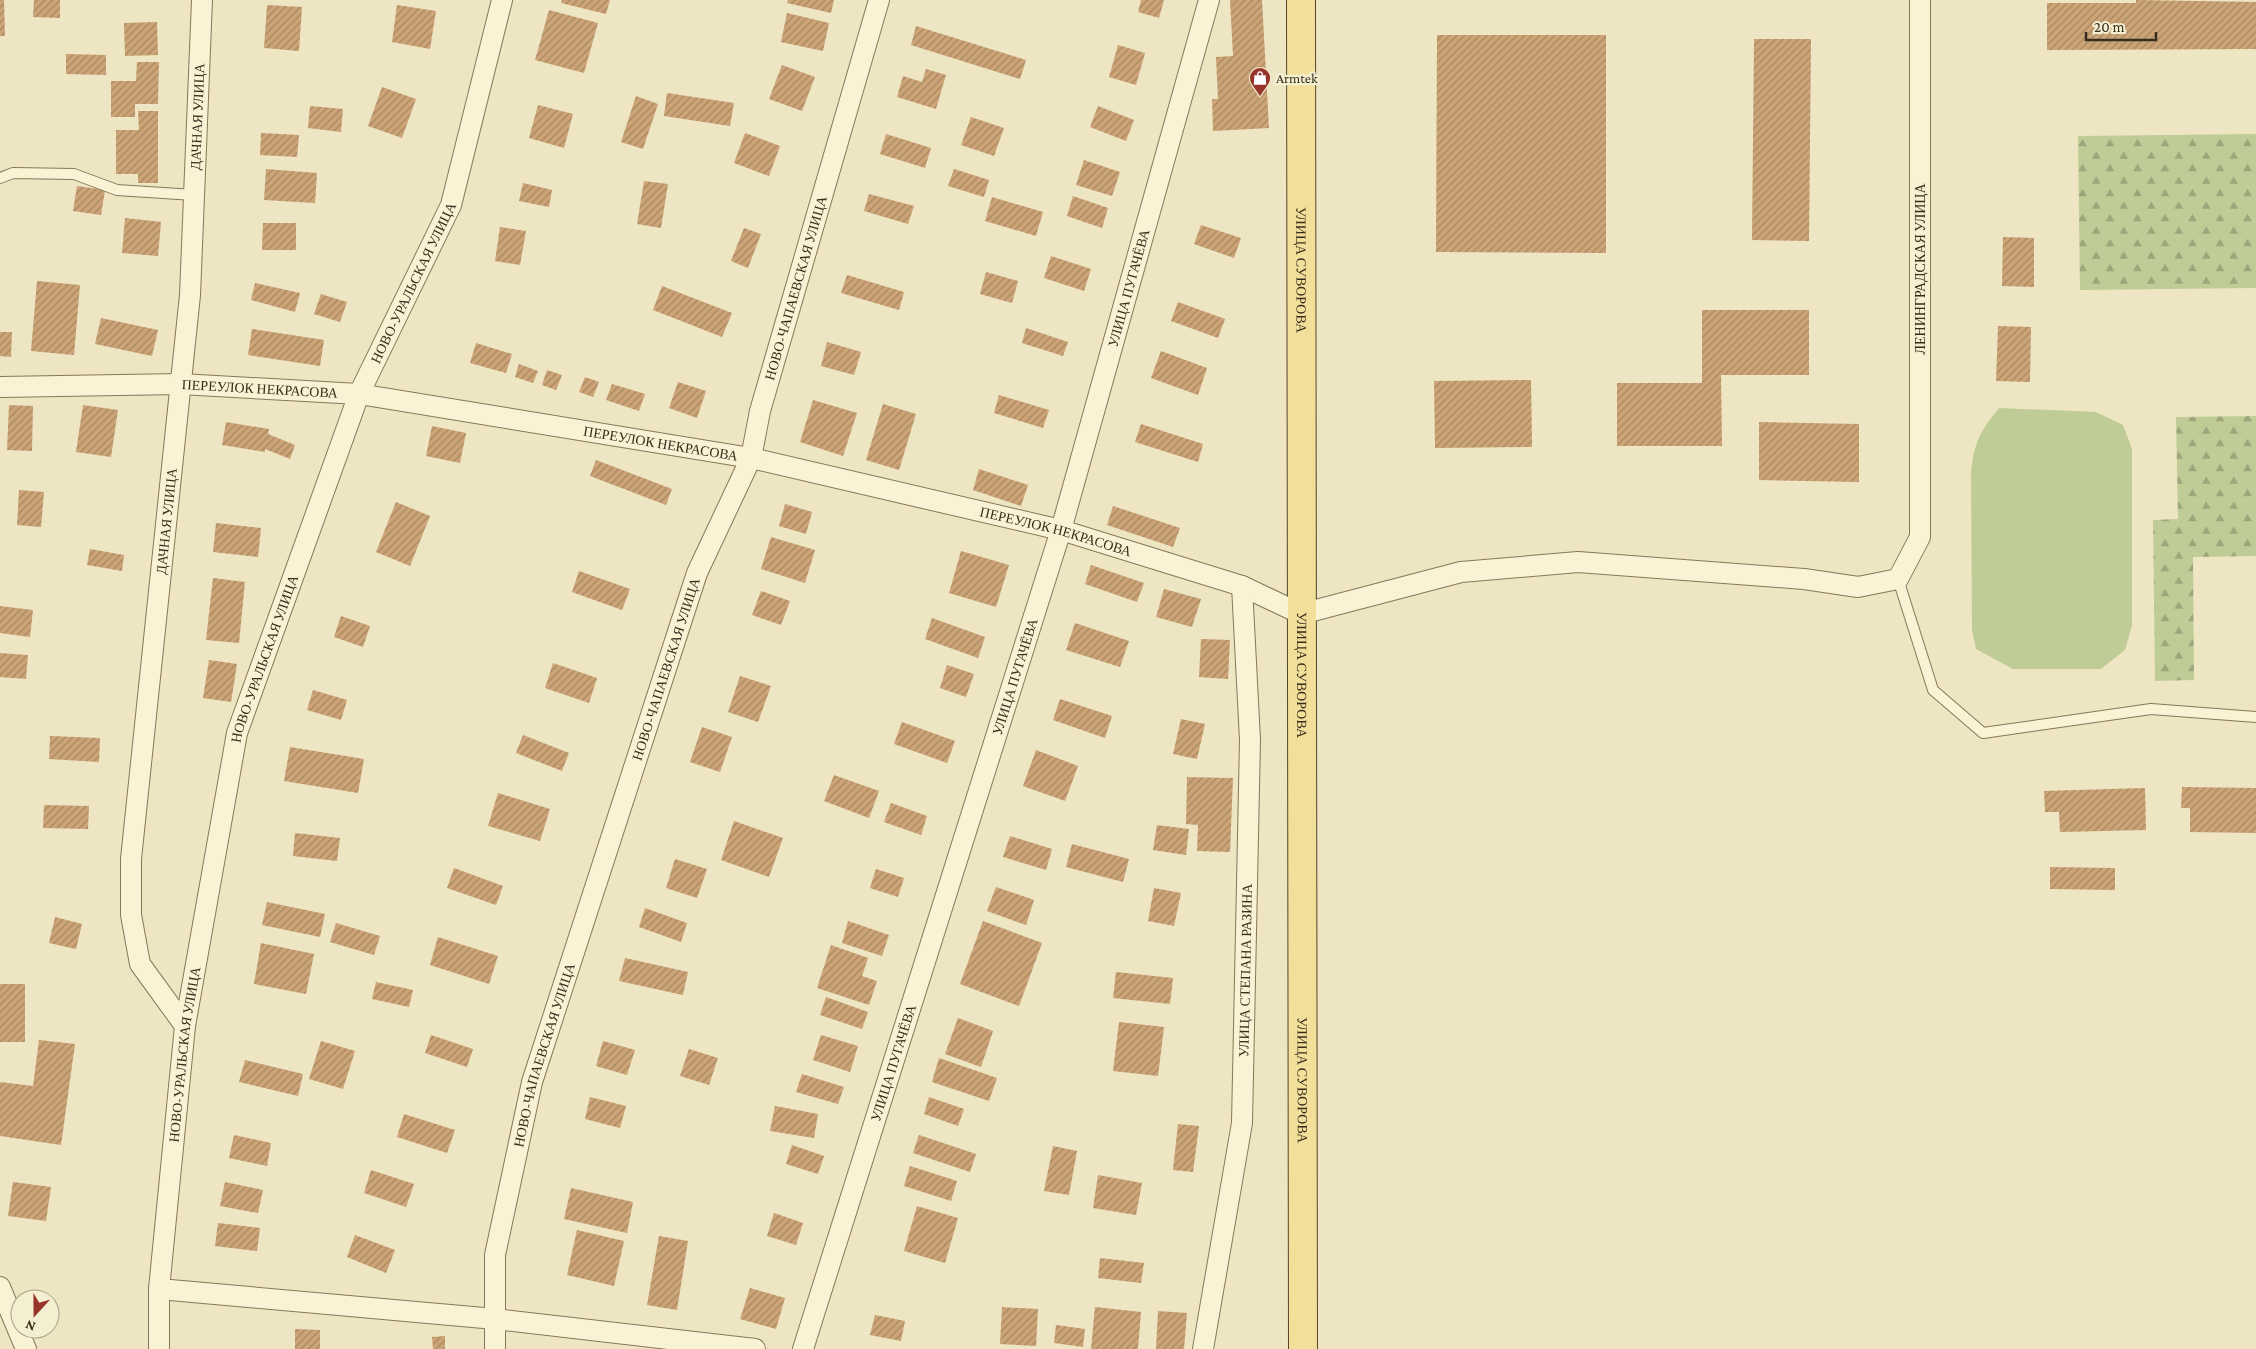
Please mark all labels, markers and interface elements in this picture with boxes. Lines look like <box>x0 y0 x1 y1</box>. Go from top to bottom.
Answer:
scale bar <box>2086 10 2156 42</box>
text: 20 m <box>2094 19 2125 35</box>
street label: ДАЧНАЯ УЛИЦА <box>187 62 207 170</box>
shop icon: Armtek <box>1248 66 1272 97</box>
place label: Armtek <box>1276 70 1318 86</box>
street label: ЛЕНИНГРАДСКАЯ УЛИЦА <box>1912 183 1928 355</box>
street label: НОВО-ЧАПАЕВСКАЯ УЛИЦА <box>761 193 830 382</box>
street label: НОВО-УРАЛЬСКАЯ УЛИЦА <box>367 199 460 366</box>
street label: УЛИЦА СУВОРОВА <box>1293 207 1309 334</box>
street label: УЛИЦА ПУГАЧЁВА <box>1105 226 1153 349</box>
street label: ПЕРЕУЛОК НЕКРАСОВА <box>181 376 339 401</box>
street label: ПЕРЕУЛОК НЕКРАСОВА <box>582 423 740 464</box>
street label: ДАЧНАЯ УЛИЦА <box>153 466 180 575</box>
street label: ПЕРЕУЛОК НЕКРАСОВА <box>978 503 1134 560</box>
street label: НОВО-УРАЛЬСКАЯ УЛИЦА <box>227 572 302 744</box>
street label: НОВО-ЧАПАЕВСКАЯ УЛИЦА <box>629 575 703 762</box>
street label: УЛИЦА СУВОРОВА <box>1294 612 1310 739</box>
street label: УЛИЦА ПУГАЧЁВА <box>989 615 1041 737</box>
street label: УЛИЦА СТЕПАНА РАЗИНА <box>1235 883 1255 1057</box>
street label: НОВО-ЧАПАЕВСКАЯ УЛИЦА <box>510 960 578 1149</box>
street label: НОВО-УРАЛЬСКАЯ УЛИЦА <box>166 964 204 1143</box>
street label: УЛИЦА ПУГАЧЁВА <box>867 1002 919 1123</box>
street label: УЛИЦА СУВОРОВА <box>1295 1017 1311 1144</box>
north arrow <box>10 1289 60 1339</box>
text: N <box>23 1317 38 1335</box>

